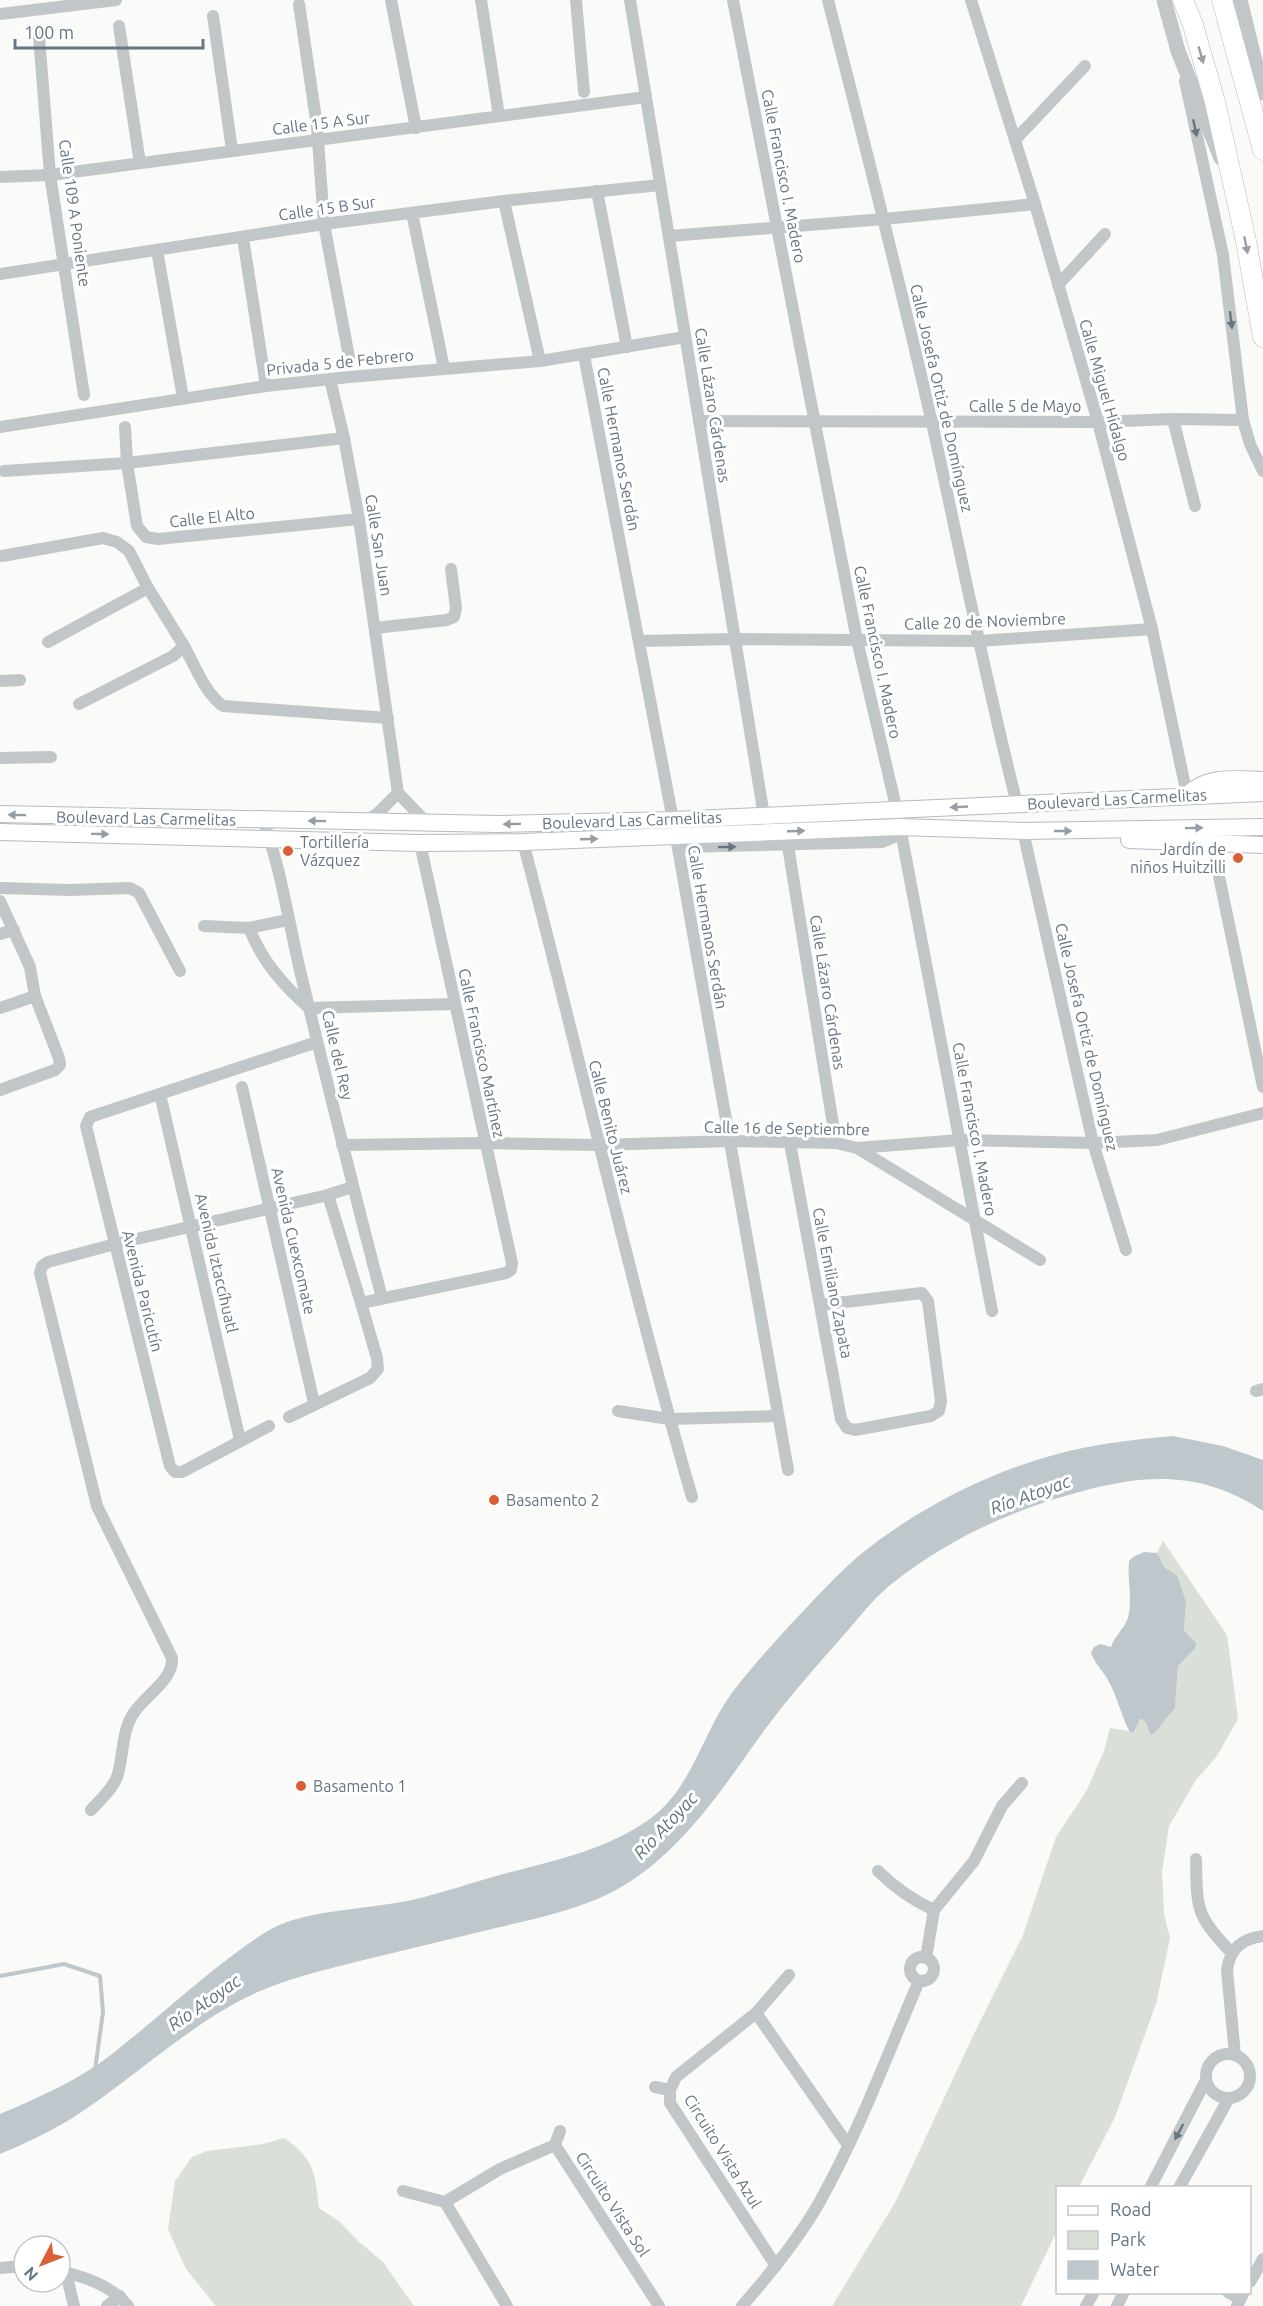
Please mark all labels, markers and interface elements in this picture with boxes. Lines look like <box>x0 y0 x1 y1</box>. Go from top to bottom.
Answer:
scale bar <box>15 12 202 50</box>
text: 100 m <box>24 22 74 42</box>
one-way arrow <box>1197 46 1207 65</box>
street label: Calle Francisco I. Madero <box>758 88 810 264</box>
street label: Calle 15 A Sur <box>271 108 371 138</box>
one-way arrow <box>1191 119 1200 138</box>
street label: Calle 109 A Poniente <box>56 138 94 288</box>
street label: Calle 15 B Sur <box>277 192 377 224</box>
one-way arrow <box>1242 236 1251 255</box>
street label: Calle Josefa Ortiz de Domínguez <box>907 282 977 514</box>
one-way arrow <box>1226 310 1236 329</box>
street label: Calle Miguel Hidalgo <box>1076 317 1134 463</box>
street label: Calle Lázaro Cárdenas <box>692 326 734 484</box>
street label: Privada 5 de Febrero <box>265 345 415 379</box>
street label: Calle Hermanos Serdán <box>594 366 644 532</box>
street label: Calle 5 de Mayo <box>969 397 1081 415</box>
street label: Calle San Juan <box>362 493 396 597</box>
street label: Calle El Alto <box>168 504 256 530</box>
street label: Calle Francisco I. Madero <box>851 564 905 740</box>
street label: Calle 20 de Noviembre <box>904 609 1066 633</box>
street label: Boulevard Las Carmelitas <box>1027 785 1207 813</box>
one-way arrow <box>949 803 968 812</box>
street label: Boulevard Las Carmelitas <box>56 807 236 829</box>
street label: Boulevard Las Carmelitas <box>542 808 722 832</box>
one-way arrow <box>8 810 27 819</box>
one-way arrow <box>308 816 327 826</box>
one-way arrow <box>503 819 522 829</box>
one-way arrow <box>1185 823 1204 833</box>
one-way arrow <box>787 826 806 836</box>
one-way arrow <box>1054 826 1073 836</box>
one-way arrow <box>91 830 110 839</box>
place label: Tortillería Vázquez <box>300 833 369 869</box>
one-way arrow <box>580 835 599 844</box>
place label: Jardín de niños Huitzilli <box>1130 840 1226 876</box>
one-way arrow <box>718 842 737 852</box>
marker: Tortillería Vázquez <box>281 844 295 858</box>
street label: Calle Hermanos Serdán <box>685 844 731 1010</box>
marker: Jardín de niños Huitzilli <box>1231 851 1245 865</box>
street label: Calle Lázaro Cárdenas <box>807 913 849 1071</box>
street label: Calle Josefa Ortiz de Domínguez <box>1052 921 1122 1153</box>
street label: Calle Francisco Martínez <box>455 967 509 1139</box>
street label: Calle del Rey <box>319 1008 357 1102</box>
street label: Calle Francisco I. Madero <box>949 1041 1001 1217</box>
street label: Calle Benito Juárez <box>586 1058 636 1196</box>
street label: Calle 16 de Septiembre <box>704 1118 870 1138</box>
street label: Avenida Cuexcomate <box>268 1166 320 1316</box>
street label: Avenida Iztaccíhuatl <box>192 1191 242 1335</box>
street label: Calle Emiliano Zapata <box>810 1206 856 1360</box>
street label: Avenida Paricutín <box>119 1228 167 1354</box>
water label: Río Atoyac <box>987 1470 1073 1518</box>
place label: Basamento 2 <box>506 1491 600 1509</box>
marker: Basamento 2 <box>487 1493 501 1507</box>
place label: Basamento 1 <box>313 1777 407 1795</box>
marker: Basamento 1 <box>294 1779 308 1793</box>
water label: Río Atoyac <box>629 1787 701 1863</box>
water label: Río Atoyac <box>164 1969 245 2034</box>
street label: Circuito Vista Azul <box>681 2091 765 2211</box>
one-way arrow <box>1174 2124 1184 2141</box>
street label: Circuito Vista Sol <box>572 2148 654 2260</box>
legend <box>1056 2186 1251 2294</box>
text: Road <box>1110 2199 1152 2219</box>
text: Park <box>1110 2229 1146 2249</box>
north arrow <box>12 2234 72 2294</box>
text: Water <box>1110 2259 1160 2279</box>
text: N <box>20 2264 42 2284</box>

